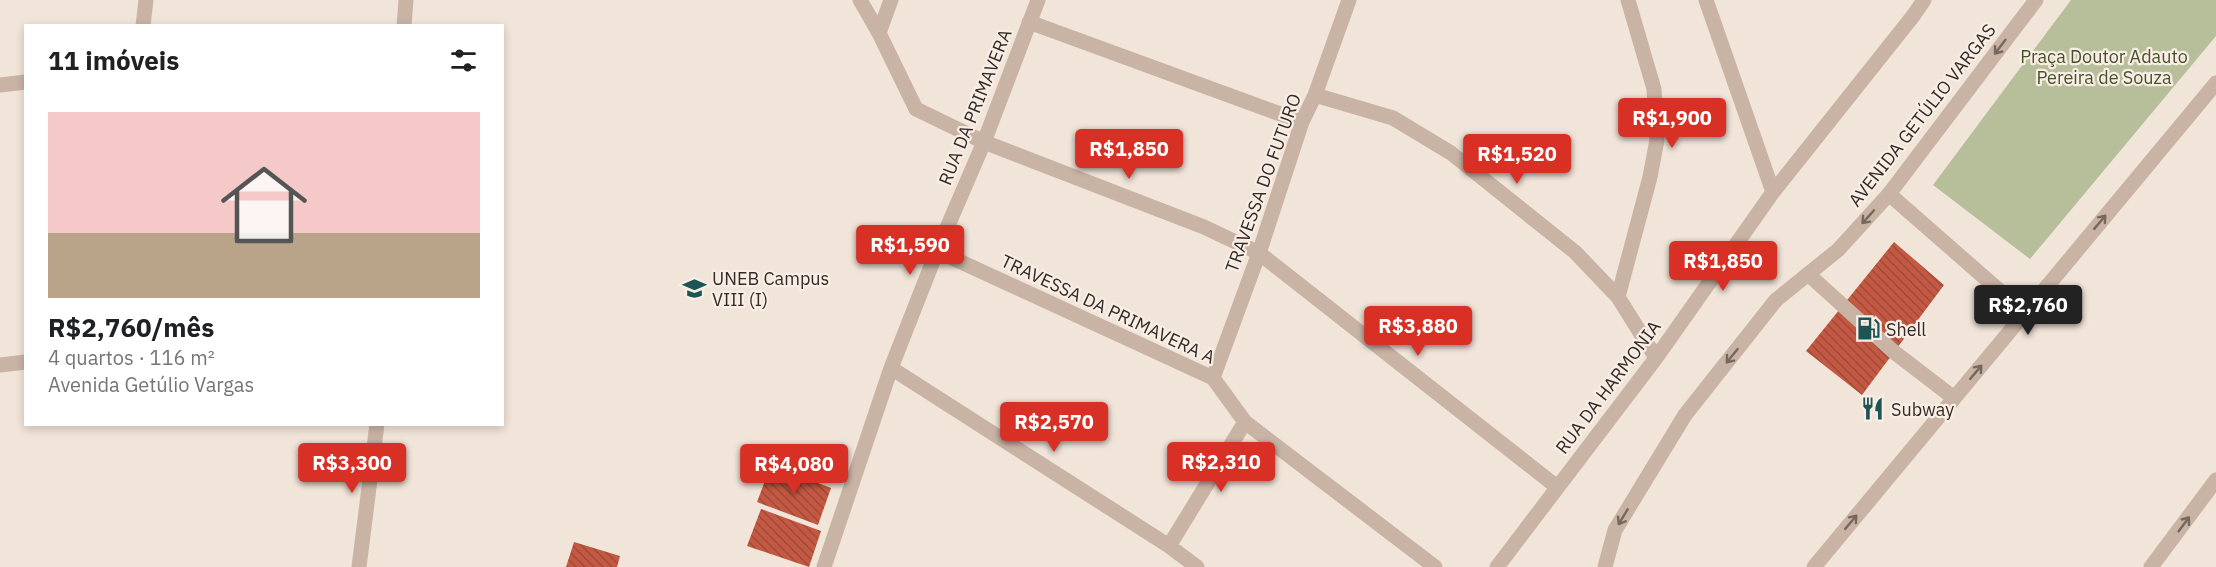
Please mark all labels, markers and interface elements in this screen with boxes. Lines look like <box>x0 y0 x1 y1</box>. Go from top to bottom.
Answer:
street label: AVENIDA GETÚLIO VARGAS <box>1843 19 2001 211</box>
street label: RUA DA PRIMAVERA <box>933 25 1017 188</box>
one-way arrow <box>1994 38 2007 54</box>
text: 11 imóveis <box>48 43 179 77</box>
icon: filters <box>447 44 480 77</box>
park label: Praça Doutor Adauto Pereira de Souza <box>2020 45 2188 89</box>
street label: TRAVESSA DO FUTURO <box>1220 90 1306 276</box>
pin: R$1,900 <box>1617 98 1727 149</box>
text: R$1,900 <box>1632 104 1712 131</box>
pin: R$1,850 <box>1074 129 1184 180</box>
pin: R$1,520 <box>1462 134 1572 185</box>
text: R$1,850 <box>1089 135 1169 162</box>
text: R$1,520 <box>1477 140 1557 167</box>
icon: home <box>210 151 318 259</box>
one-way arrow <box>1861 209 1875 224</box>
one-way arrow <box>2094 214 2107 230</box>
pin: R$1,590 <box>855 225 965 276</box>
text: R$1,590 <box>870 231 950 258</box>
pin: R$1,850 <box>1668 241 1778 292</box>
text: R$1,850 <box>1683 247 1763 274</box>
street label: TRAVESSA DA PRIMAVERA A <box>997 249 1219 369</box>
place label: UNEB Campus VIII (I) <box>712 267 829 311</box>
school or university icon: UNEB Campus VIII (I) <box>681 275 707 301</box>
pin: R$2,760 <box>1973 285 2083 336</box>
text: R$2,760 <box>1988 291 2068 318</box>
pin: R$3,880 <box>1363 306 1473 357</box>
text: R$2,760/mês <box>48 310 214 344</box>
text: R$3,880 <box>1378 312 1458 339</box>
street label: RUA DA HARMONIA <box>1550 315 1666 458</box>
fuel station icon: Shell <box>1855 316 1881 342</box>
place label: Shell <box>1886 318 1926 341</box>
text: 4 quartos · 116 m² <box>48 344 215 371</box>
one-way arrow <box>1726 348 1739 364</box>
one-way arrow <box>1969 364 1982 380</box>
text: Avenida Getúlio Vargas <box>48 371 254 398</box>
restaurant icon: Subway <box>1860 396 1886 422</box>
place label: Subway <box>1891 398 1954 421</box>
pin: R$2,570 <box>999 402 1109 453</box>
text: R$2,570 <box>1014 408 1094 435</box>
pin: R$2,310 <box>1166 442 1276 493</box>
pin: R$3,300 <box>297 443 407 494</box>
pin: R$4,080 <box>739 444 849 495</box>
text: R$2,310 <box>1181 448 1261 475</box>
text: R$3,300 <box>312 449 392 476</box>
text: R$4,080 <box>754 450 834 477</box>
one-way arrow <box>1617 508 1629 525</box>
one-way arrow <box>1844 515 1858 530</box>
one-way arrow <box>2177 516 2190 532</box>

